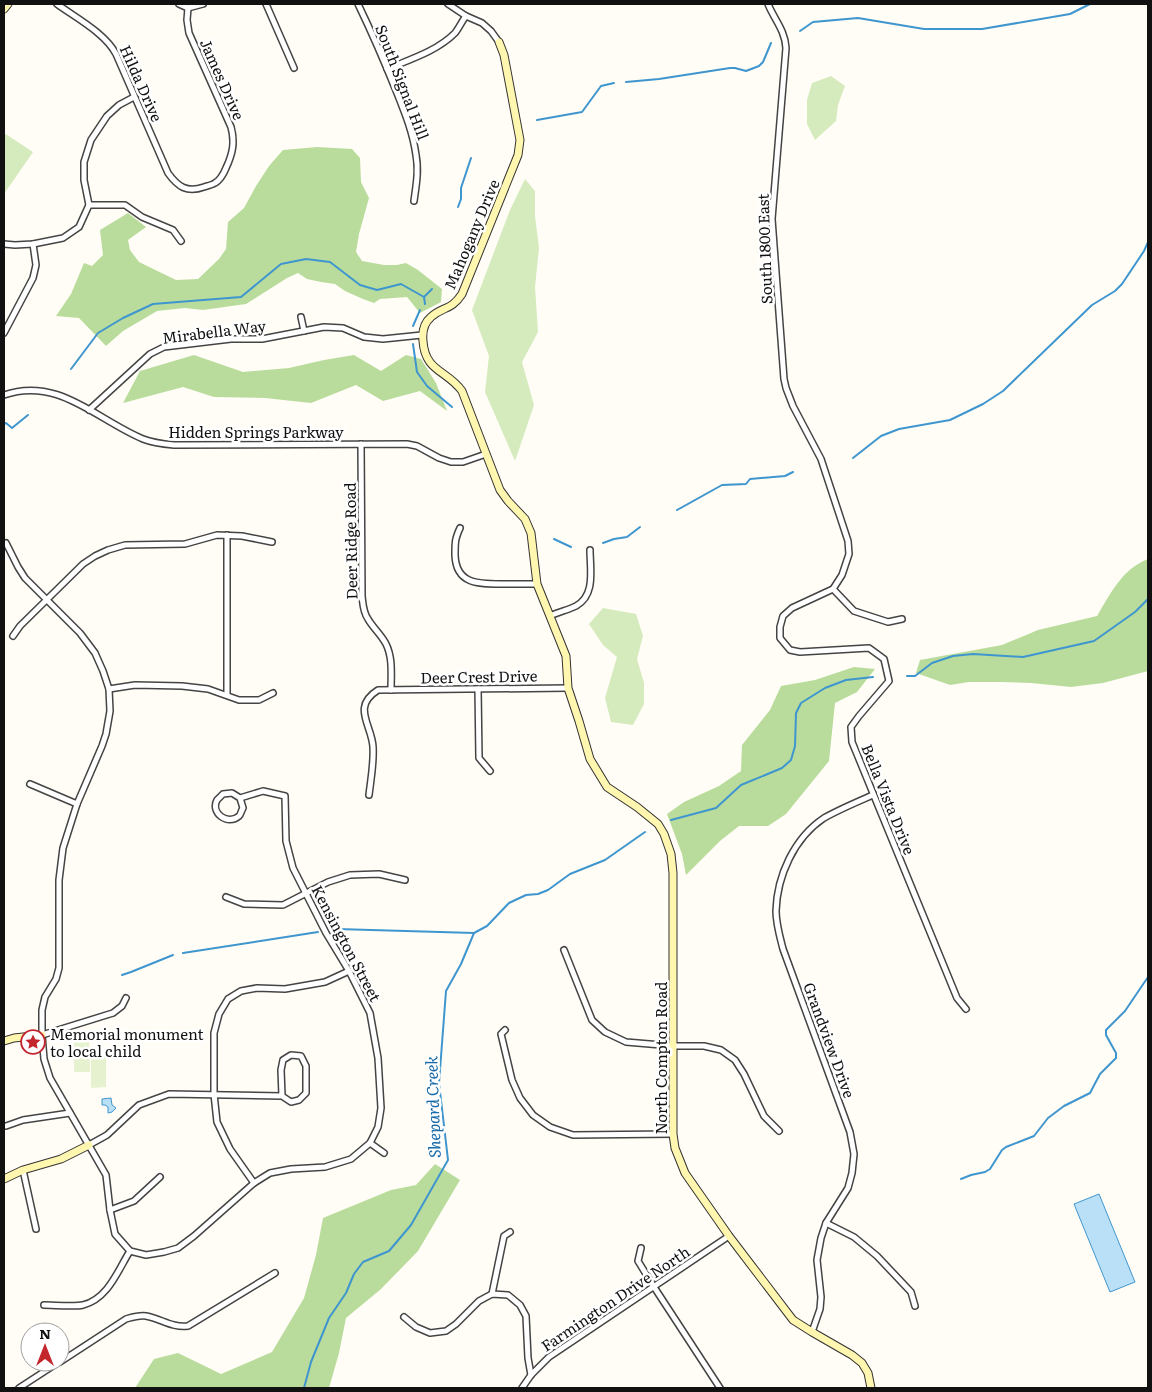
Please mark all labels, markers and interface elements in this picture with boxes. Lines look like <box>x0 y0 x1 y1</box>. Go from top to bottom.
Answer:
street label: South Signal Hill <box>370 21 436 143</box>
street label: James Drive <box>195 35 251 124</box>
street label: Hilda Drive <box>115 41 169 125</box>
street label: Mahogany Drive <box>437 175 505 293</box>
street label: South 1800 East <box>751 193 777 305</box>
street label: Mirabella Way <box>161 313 268 349</box>
street label: Hidden Springs Parkway <box>168 420 344 443</box>
street label: Deer Ridge Road <box>337 482 363 600</box>
street label: Deer Crest Drive <box>420 663 538 689</box>
street label: Bella Vista Drive <box>856 740 922 858</box>
street label: Kensington Street <box>307 881 387 1005</box>
street label: Grandview Drive <box>798 979 862 1101</box>
street label: North Compton Road <box>649 981 672 1135</box>
place label: Memorial monument to local child <box>50 1022 203 1062</box>
place icon: Memorial monument to local child <box>20 1029 46 1055</box>
water label: Shepard Creek <box>418 1055 446 1158</box>
street label: Farmington Drive North <box>536 1240 694 1356</box>
north arrow <box>20 1322 70 1372</box>
text: N <box>39 1323 51 1343</box>

